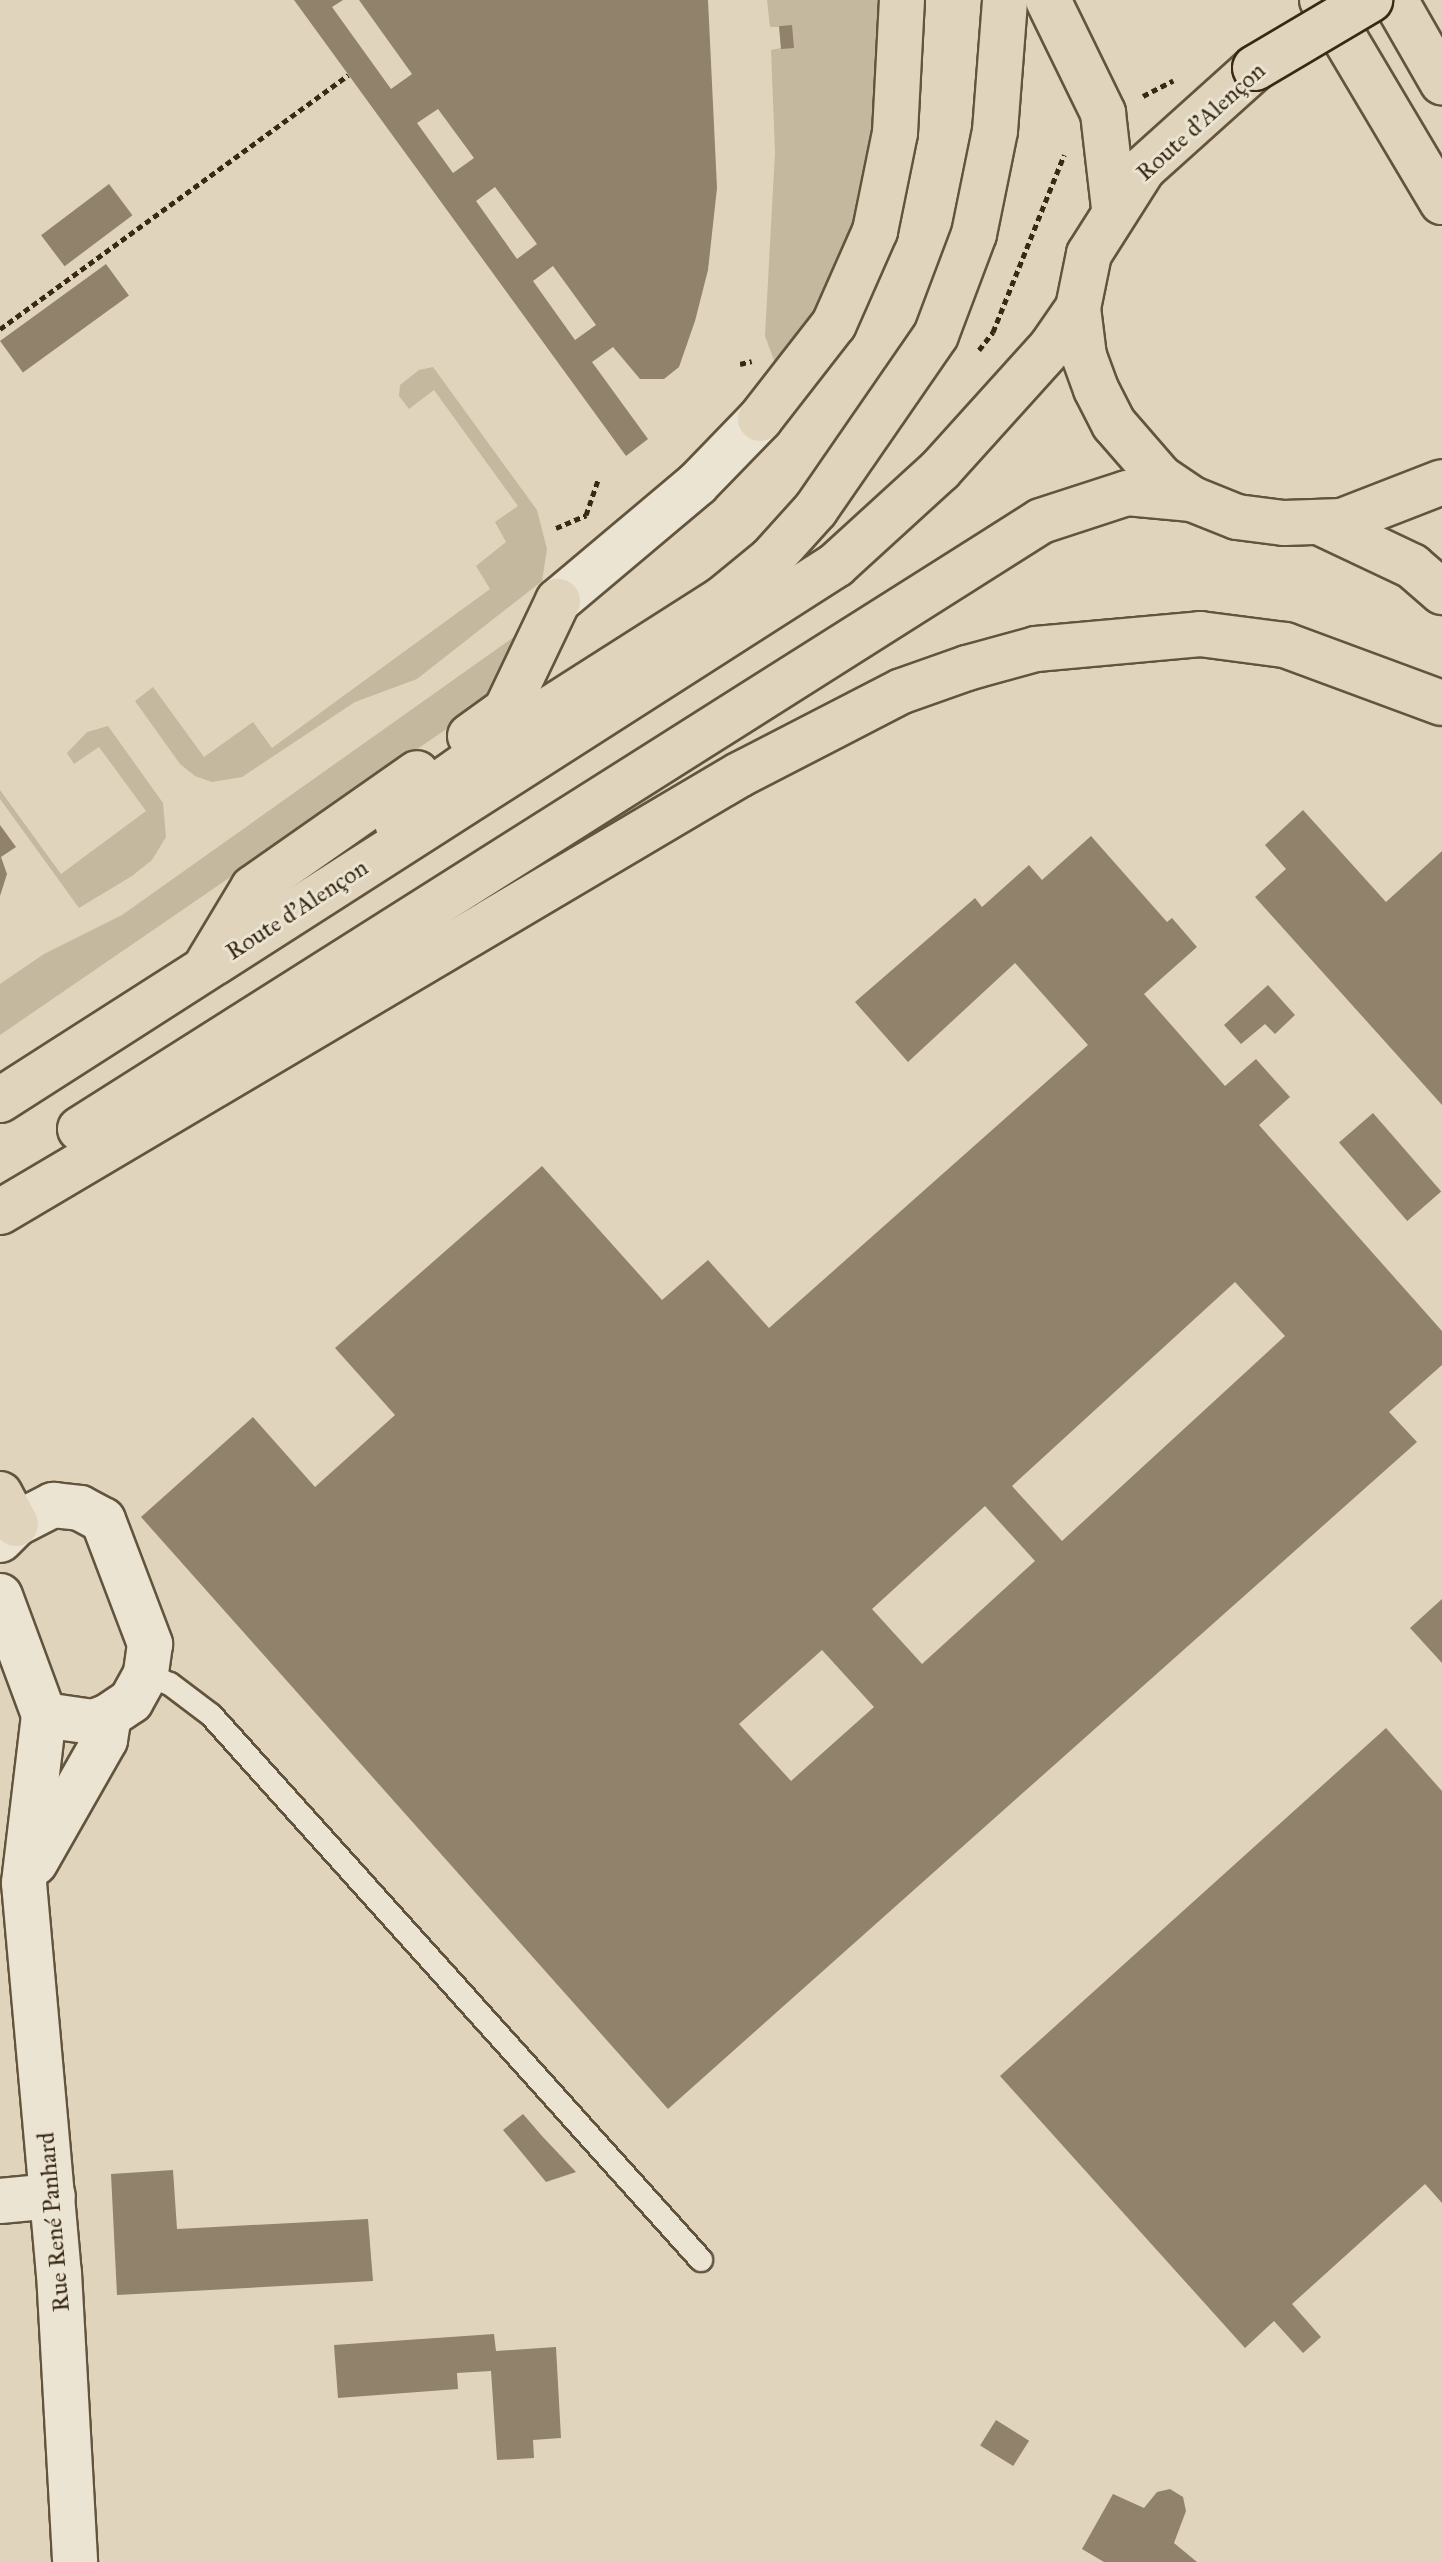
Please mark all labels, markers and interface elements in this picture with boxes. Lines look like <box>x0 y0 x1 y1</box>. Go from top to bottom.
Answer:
street label: Route d'Alençon <box>1131 57 1271 187</box>
street label: Route d'Alençon <box>221 853 373 967</box>
street label: Rue René Panhard <box>32 2131 76 2313</box>

